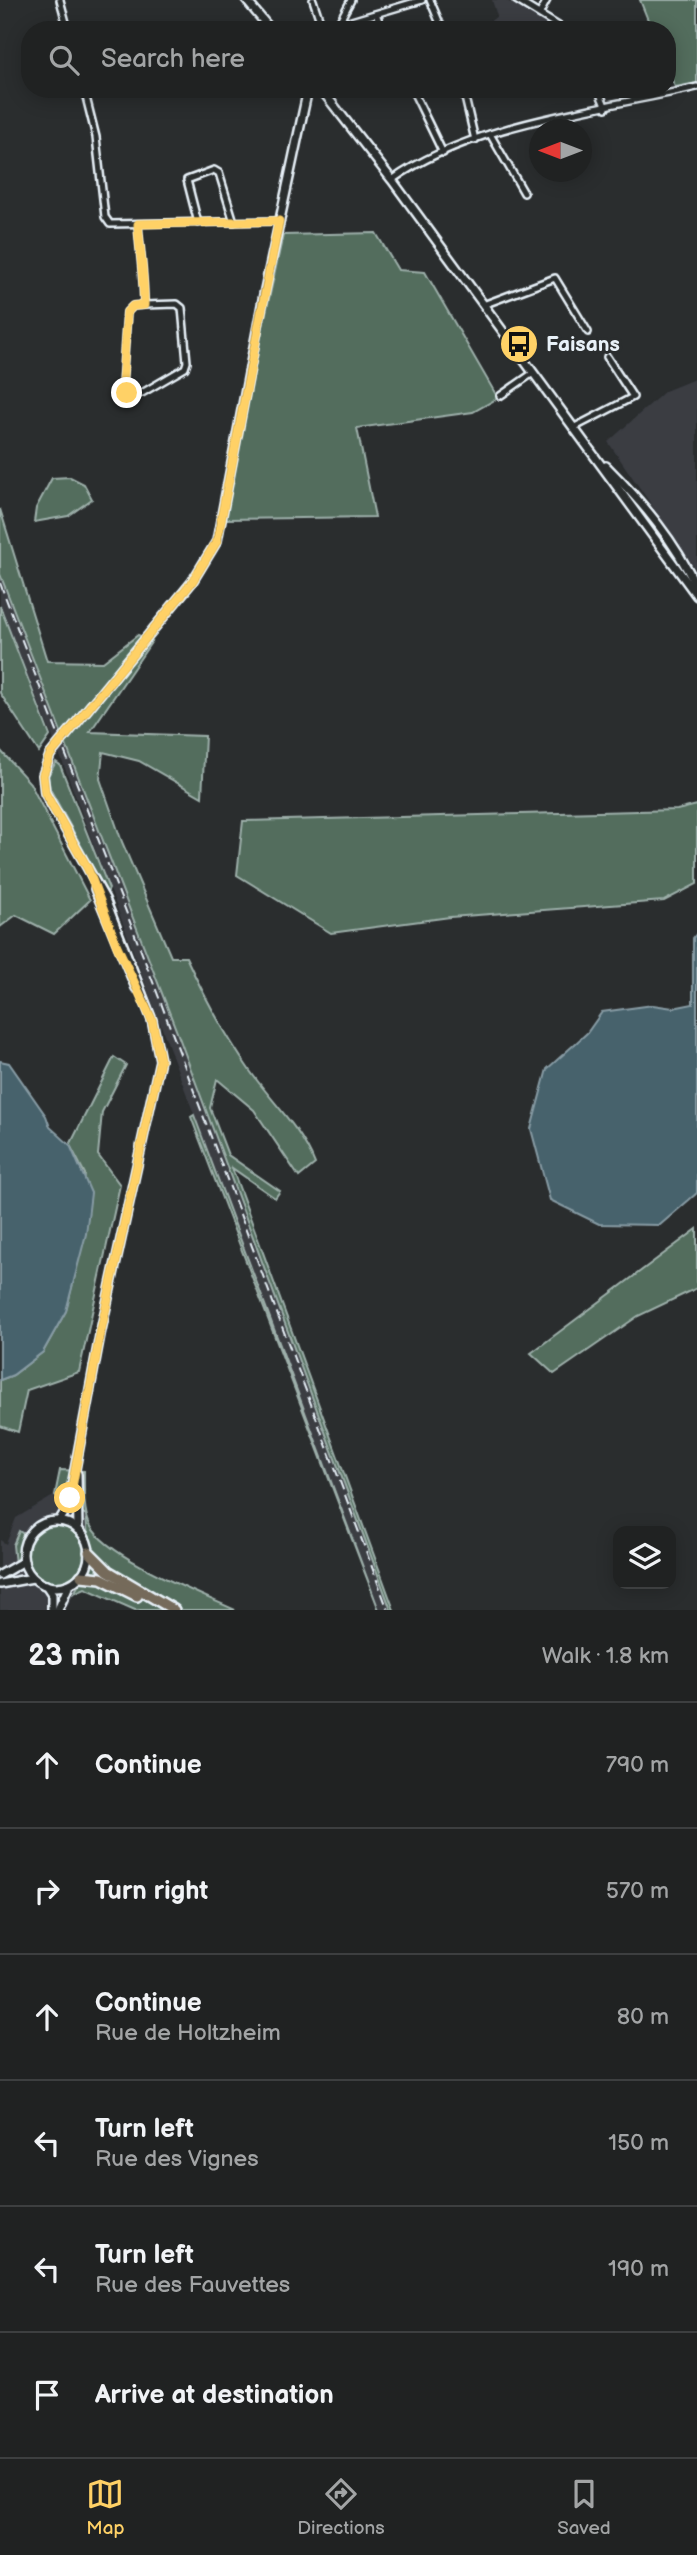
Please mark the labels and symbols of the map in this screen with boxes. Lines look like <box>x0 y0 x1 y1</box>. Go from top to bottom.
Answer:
north arrow <box>529 119 592 182</box>
bus stop icon: Faisans <box>498 323 540 365</box>
place label: Faisans <box>546 332 620 357</box>
route end <box>111 377 142 408</box>
route start <box>54 1482 85 1513</box>

